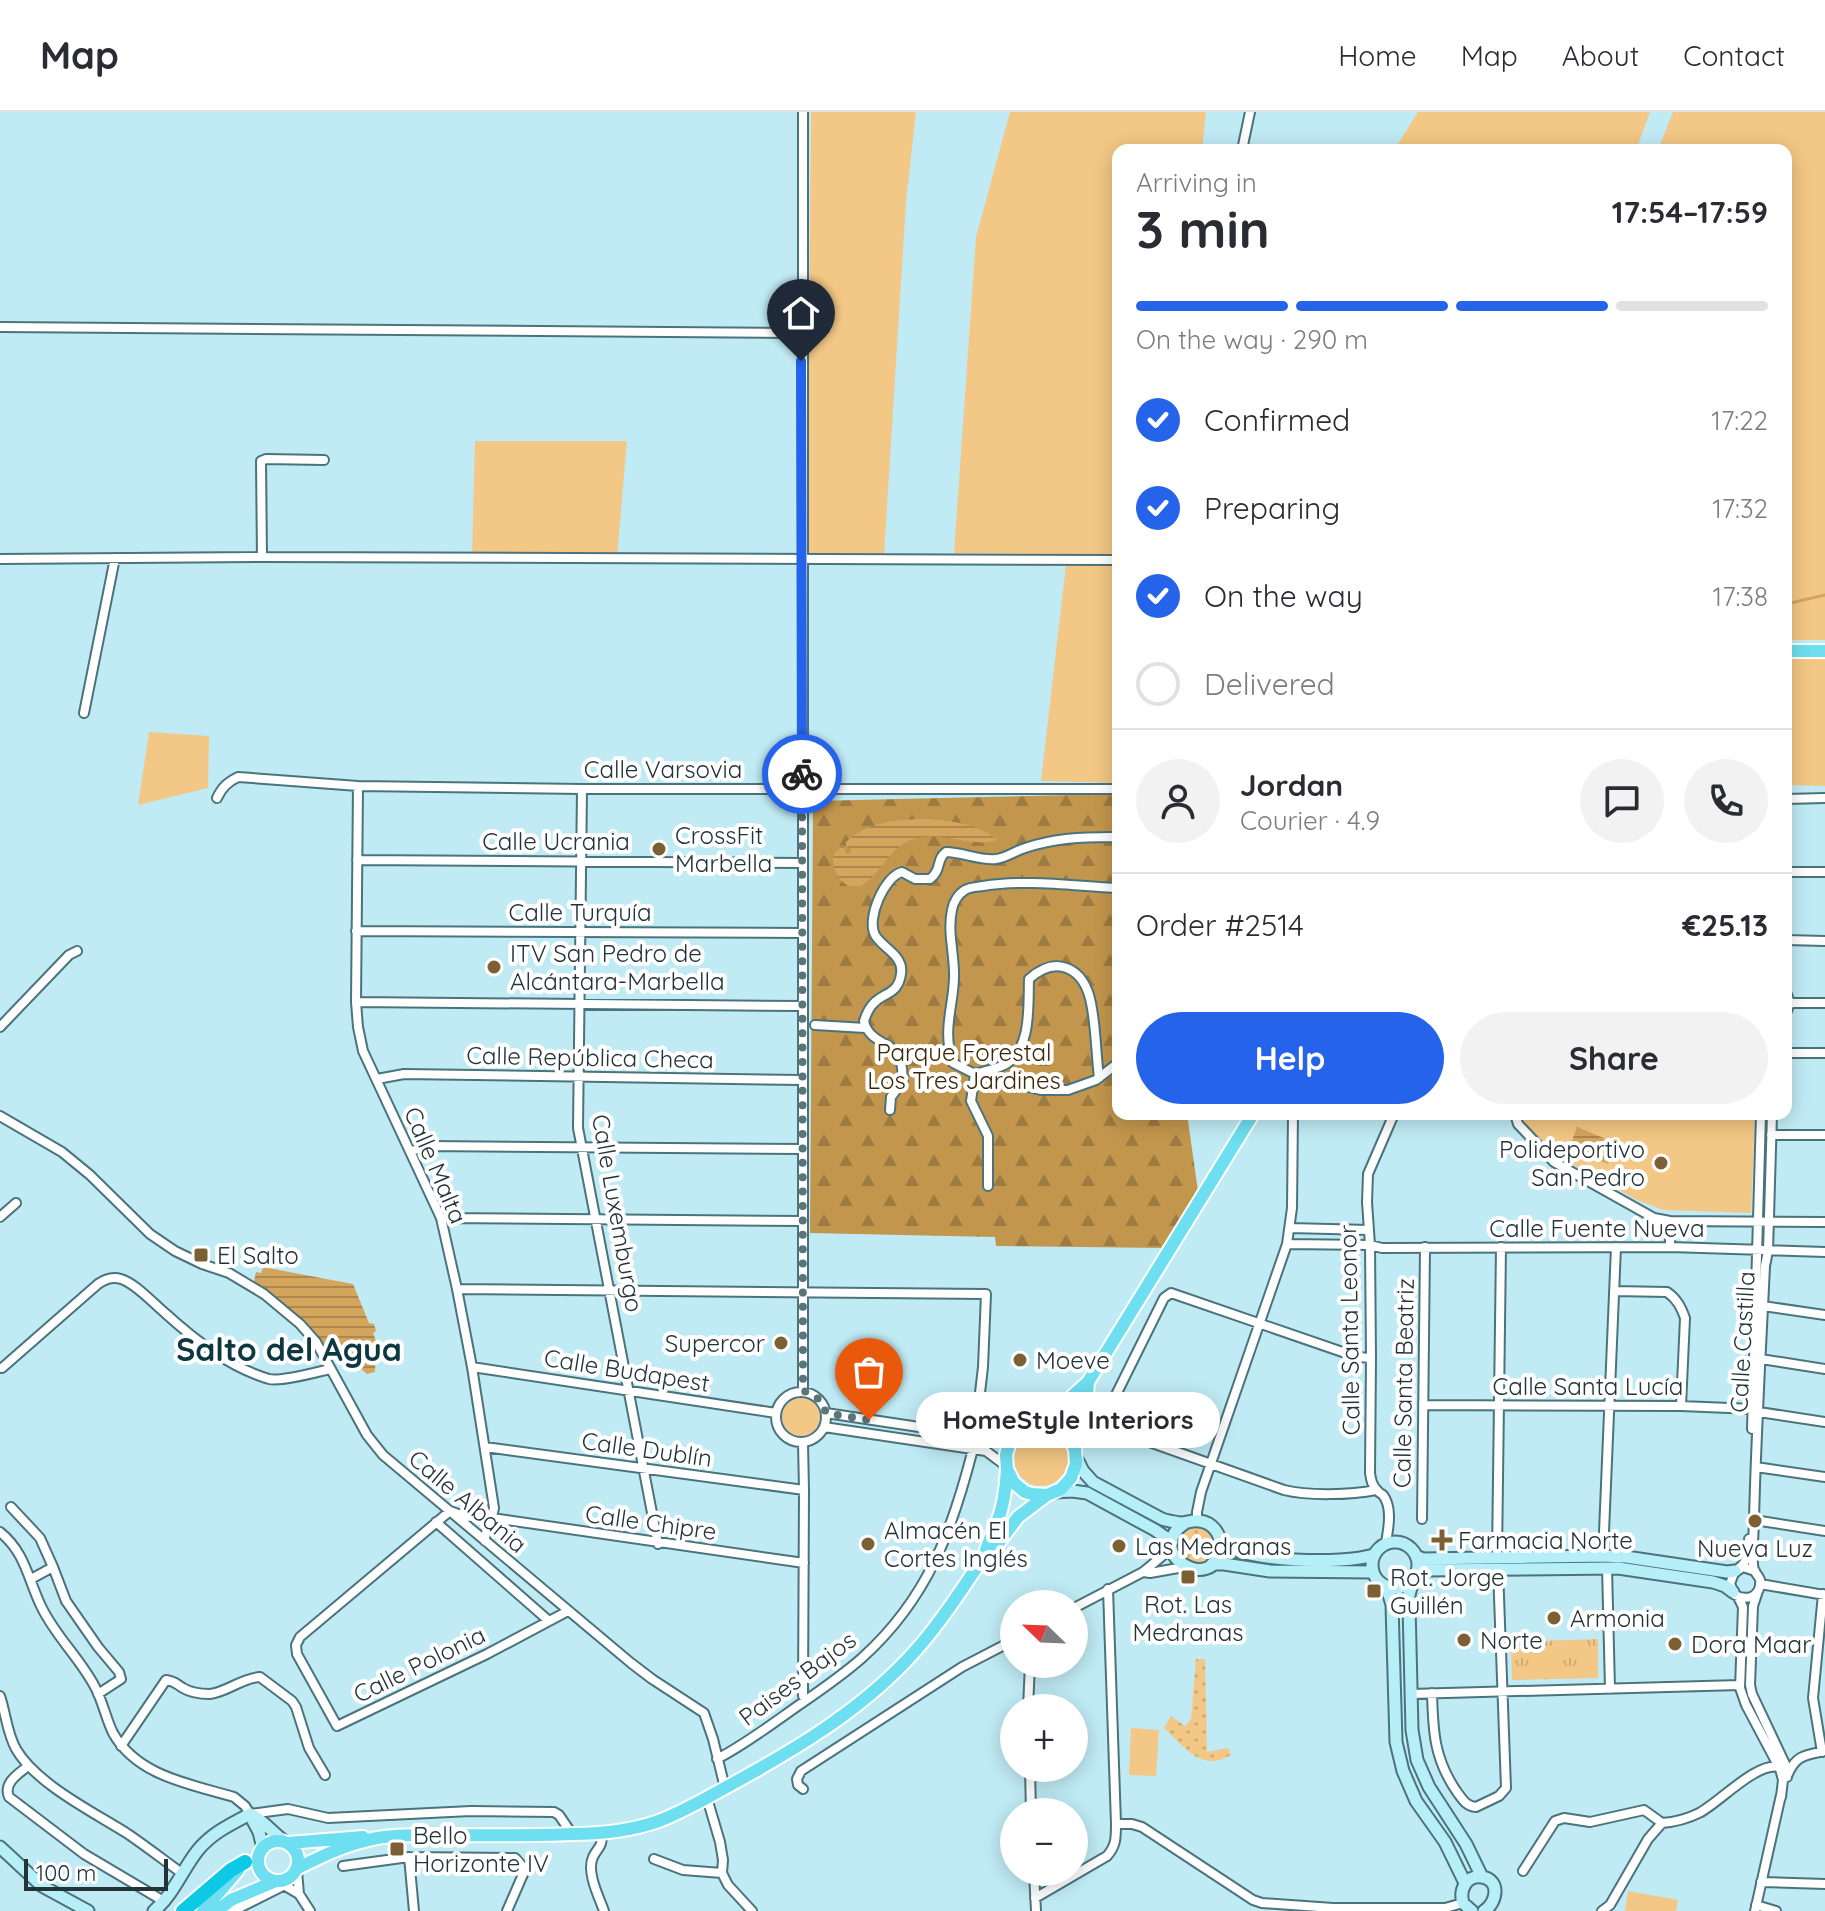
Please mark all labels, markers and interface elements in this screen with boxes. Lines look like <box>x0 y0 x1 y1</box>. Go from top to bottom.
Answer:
text: Map <box>40 31 119 79</box>
text: Home <box>1338 38 1417 73</box>
text: Map <box>1461 38 1518 73</box>
text: About <box>1562 38 1639 73</box>
text: Contact <box>1683 38 1785 73</box>
text: Arriving in <box>1136 166 1257 199</box>
text: 17:54–17:59 <box>1612 193 1768 231</box>
text: 3 min <box>1136 196 1270 261</box>
pin <box>767 279 835 361</box>
icon: home <box>779 291 823 335</box>
text: On the way · 290 m <box>1136 323 1368 356</box>
icon: check <box>1136 398 1180 442</box>
text: Confirmed <box>1204 401 1350 439</box>
text: 17:22 <box>1711 404 1768 437</box>
icon: check <box>1136 486 1180 530</box>
text: Preparing <box>1204 489 1340 527</box>
text: 17:32 <box>1712 492 1768 525</box>
icon: check <box>1136 574 1180 618</box>
text: On the way <box>1204 577 1363 615</box>
text: 17:38 <box>1713 580 1768 613</box>
text: Delivered <box>1204 665 1335 703</box>
courier <box>762 734 842 814</box>
icon: bike <box>780 752 824 796</box>
street label: Calle Varsovia <box>584 754 742 784</box>
button: person <box>1136 759 1220 843</box>
button: chat <box>1580 759 1664 843</box>
button: phone <box>1684 759 1768 843</box>
text: Jordan <box>1240 766 1343 804</box>
text: Courier · 4.9 <box>1240 804 1380 837</box>
place label: CrossFit Marbella <box>675 820 772 878</box>
street label: Calle Ucrania <box>482 826 630 856</box>
marker: CrossFit Marbella <box>650 840 668 858</box>
street label: Calle Turquía <box>509 897 652 927</box>
text: Order #2514 <box>1136 906 1304 944</box>
text: €25.13 <box>1682 906 1768 944</box>
place label: ITV San Pedro de Alcántara-Marbella <box>510 938 725 996</box>
marker: ITV San Pedro de Alcántara-Marbella <box>485 958 503 976</box>
button: Help <box>1136 1012 1444 1104</box>
button: Share <box>1460 1012 1768 1104</box>
park label: Parque Forestal Los Tres Jardines <box>867 1037 1061 1095</box>
street label: Calle República Checa <box>466 1040 714 1074</box>
street label: Calle Malta <box>398 1102 474 1228</box>
street label: Calle Luxemburgo <box>586 1112 650 1314</box>
place label: Polideportivo San Pedro <box>1499 1134 1645 1192</box>
marker: Polideportivo San Pedro <box>1652 1154 1670 1172</box>
street label: Calle Fuente Nueva <box>1489 1213 1705 1243</box>
street label: Calle Santa Leonor <box>1332 1224 1366 1436</box>
place label: El Salto <box>217 1240 299 1270</box>
marker: El Salto <box>192 1246 210 1264</box>
street label: Calle Castilla <box>1723 1271 1761 1413</box>
street label: Calle Santa Beatriz <box>1386 1278 1420 1488</box>
place label: Supercor <box>665 1328 765 1358</box>
district label: Salto del Agua <box>176 1329 402 1369</box>
marker: Supercor <box>772 1334 790 1352</box>
pin <box>835 1338 903 1420</box>
street label: Calle Budapest <box>542 1342 712 1398</box>
place label: Moeve <box>1036 1345 1110 1375</box>
icon: bag <box>847 1350 891 1394</box>
marker: Moeve <box>1011 1351 1029 1369</box>
street label: Calle Santa Lucía <box>1493 1371 1683 1401</box>
callout: HomeStyle Interiors <box>917 1392 1221 1448</box>
text: HomeStyle Interiors <box>943 1403 1193 1436</box>
street label: Calle Dublín <box>580 1425 714 1473</box>
street label: Calle Albania <box>403 1443 533 1559</box>
street label: Calle Chipre <box>583 1498 719 1546</box>
marker: Nueva Luz <box>1746 1512 1764 1530</box>
place label: Almacén El Cortes Inglés <box>884 1515 1028 1573</box>
place label: Farmacia Norte <box>1458 1525 1633 1555</box>
place label: Las Medranas <box>1135 1531 1291 1561</box>
marker: Farmacia Norte <box>1433 1531 1451 1549</box>
place label: Nueva Luz <box>1697 1533 1813 1563</box>
marker: Almacén El Cortes Inglés <box>859 1535 877 1553</box>
marker: Las Medranas <box>1110 1537 1128 1555</box>
place label: Rot. Jorge Guillén <box>1390 1562 1505 1620</box>
marker: Rot. Las Medranas <box>1179 1568 1197 1586</box>
marker: Rot. Jorge Guillén <box>1365 1582 1383 1600</box>
place label: Rot. Las Medranas <box>1132 1589 1244 1647</box>
north arrow <box>1000 1590 1088 1678</box>
map controls <box>1000 1590 1088 1886</box>
place label: Armonia <box>1570 1603 1665 1633</box>
marker: Armonia <box>1545 1609 1563 1627</box>
street label: Calle Polonia <box>348 1619 490 1709</box>
street label: Paises Bajos <box>733 1624 861 1732</box>
place label: Norte <box>1480 1625 1543 1655</box>
place label: Dora Maar <box>1691 1629 1811 1659</box>
marker: Norte <box>1455 1631 1473 1649</box>
marker: Dora Maar <box>1666 1635 1684 1653</box>
button: + <box>1000 1694 1088 1782</box>
button: − <box>1000 1798 1088 1886</box>
place label: Bello Horizonte IV <box>413 1820 549 1878</box>
marker: Bello Horizonte IV <box>388 1840 406 1858</box>
scale bar <box>24 1855 168 1891</box>
text: 100 m <box>36 1859 96 1887</box>

